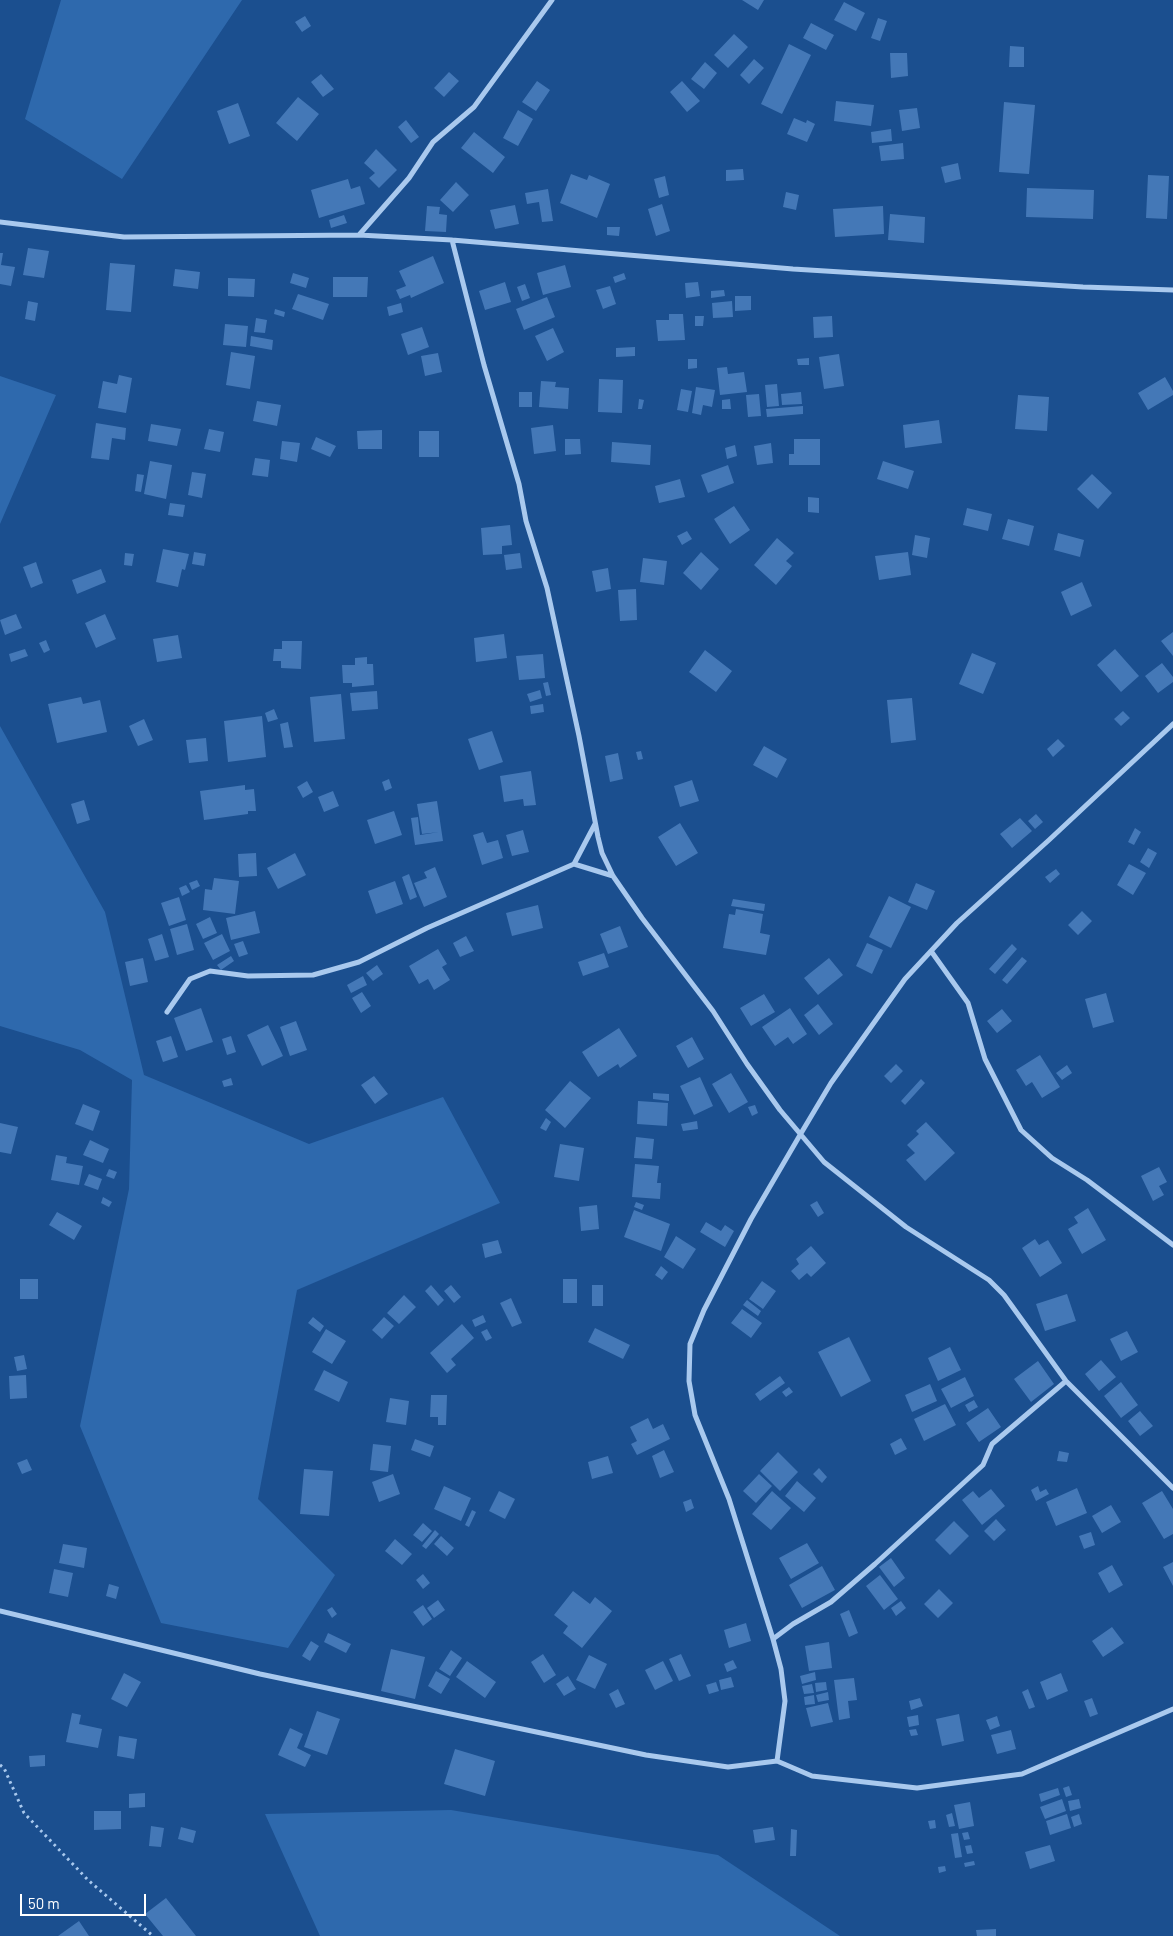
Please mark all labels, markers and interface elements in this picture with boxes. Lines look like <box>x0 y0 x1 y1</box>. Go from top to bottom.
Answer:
scale bar <box>22 1884 149 1916</box>
text: 50 m <box>28 1894 60 1912</box>

